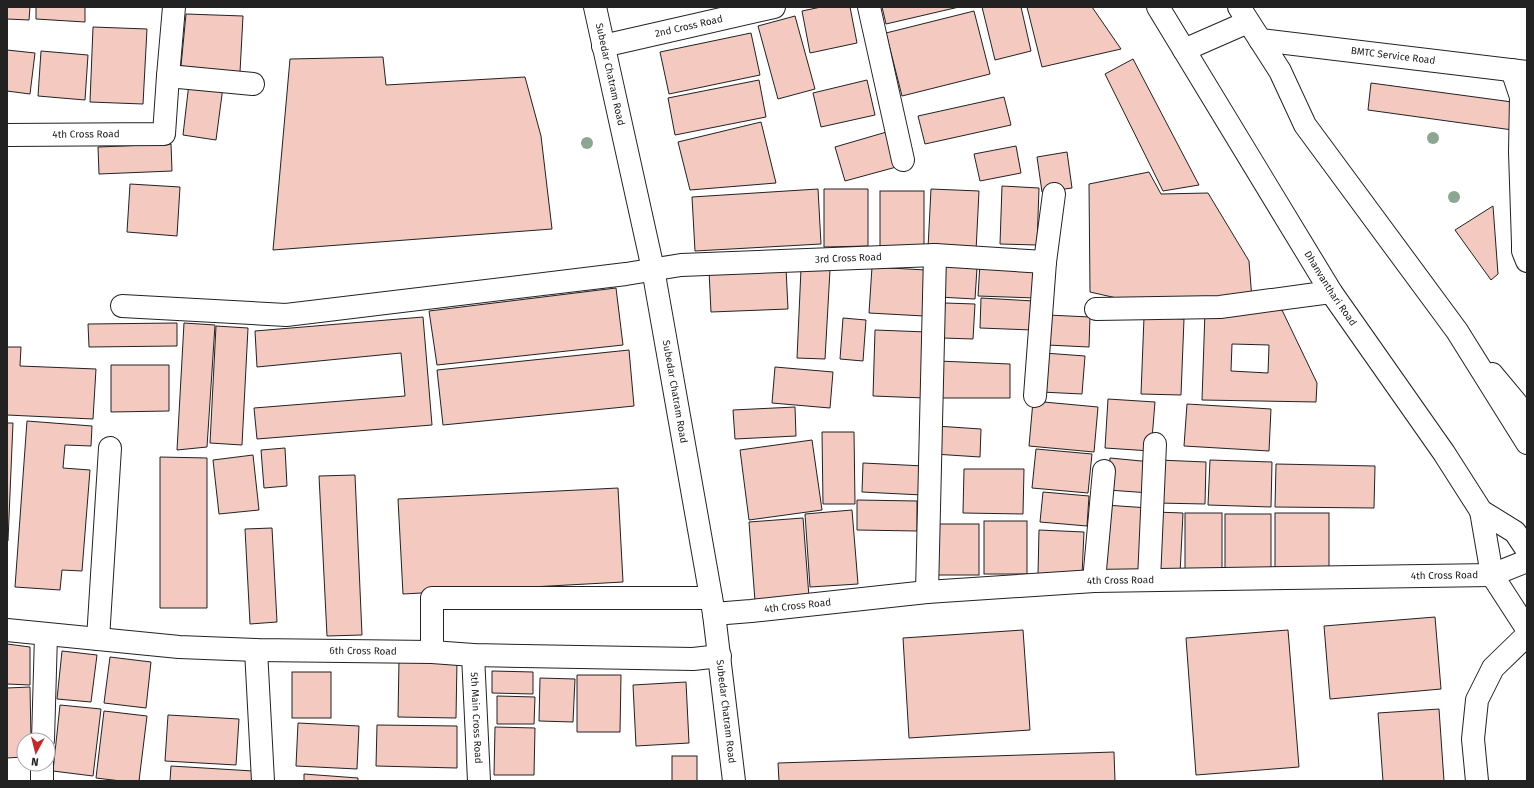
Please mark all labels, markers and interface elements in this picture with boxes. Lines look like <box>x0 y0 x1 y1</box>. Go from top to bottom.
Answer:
street label: 2nd Cross Road <box>654 13 724 40</box>
street label: Subedar Chatram Road <box>593 22 627 127</box>
street label: BMTC Service Road <box>1350 45 1436 67</box>
street label: 4th Cross Road <box>52 128 120 141</box>
street label: Dhanvanthari Road <box>1302 249 1359 328</box>
street label: 3rd Cross Road <box>815 251 882 266</box>
street label: Subedar Chatram Road <box>660 339 690 444</box>
street label: 4th Cross Road <box>1411 569 1478 582</box>
street label: 4th Cross Road <box>1086 574 1154 587</box>
street label: 4th Cross Road <box>763 596 832 616</box>
street label: 6th Cross Road <box>329 645 397 658</box>
street label: Subedar Chatram Road <box>714 659 738 764</box>
street label: 5th Main Cross Road <box>468 672 484 764</box>
north arrow <box>16 732 56 772</box>
text: N <box>30 755 39 768</box>

